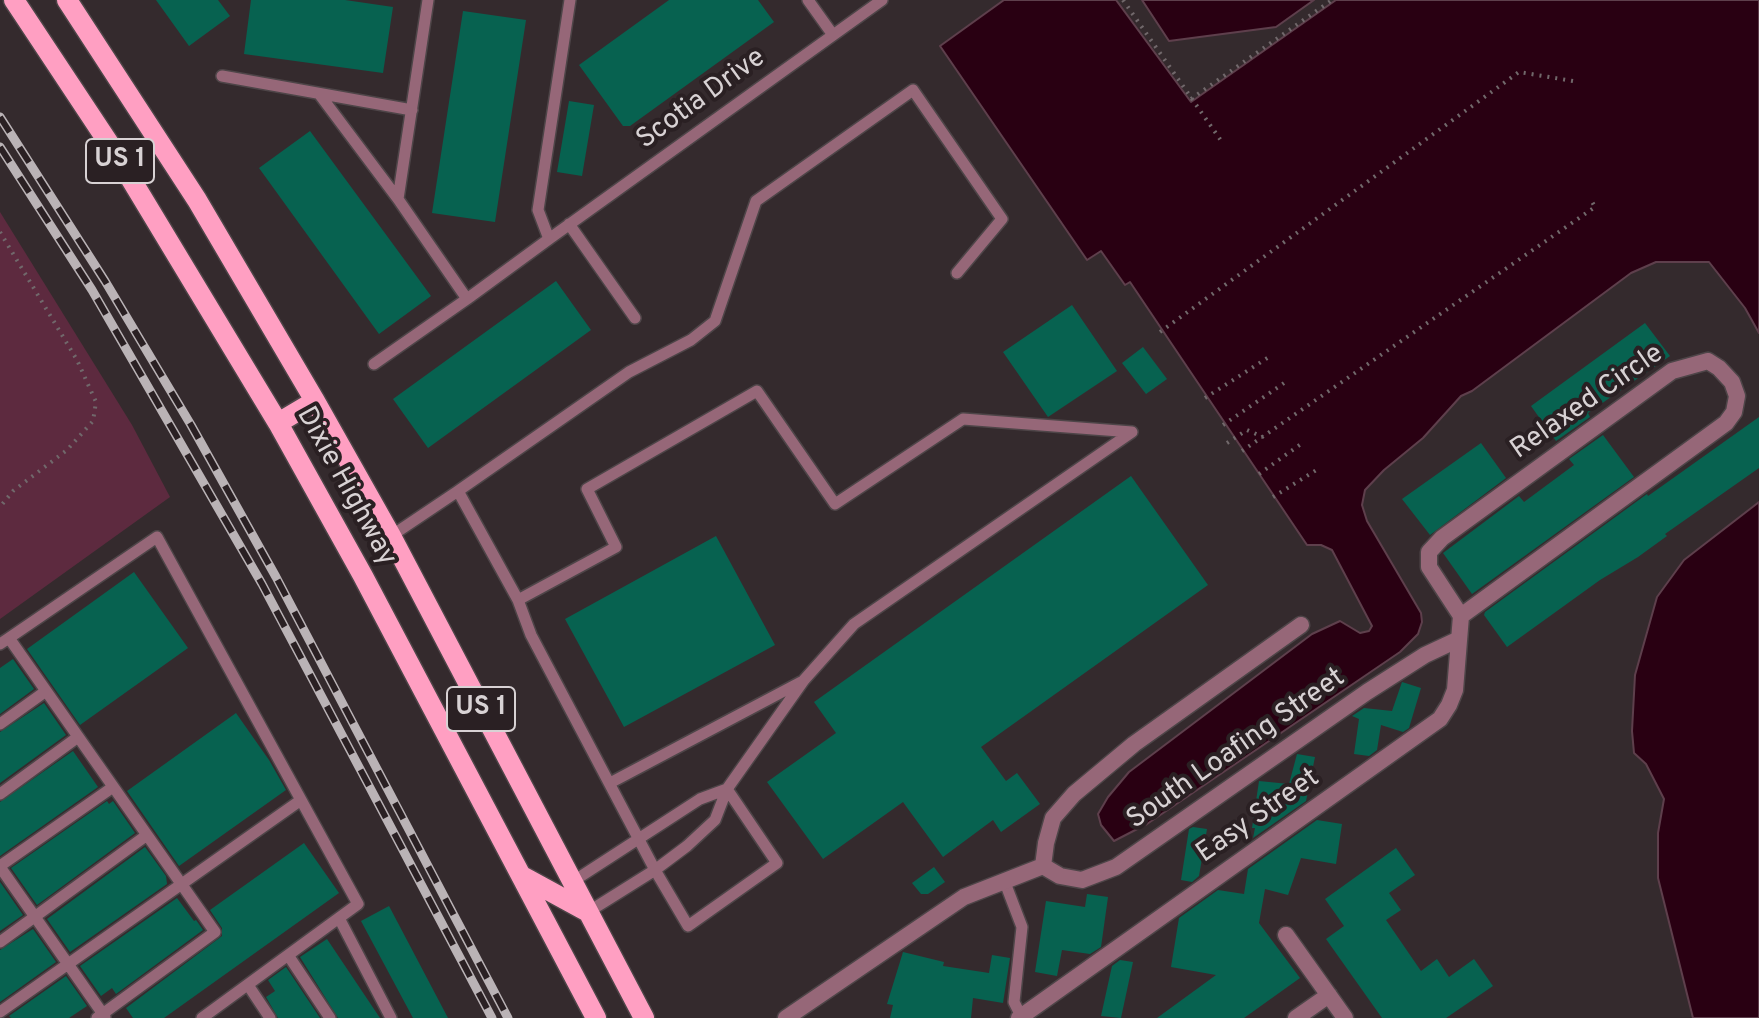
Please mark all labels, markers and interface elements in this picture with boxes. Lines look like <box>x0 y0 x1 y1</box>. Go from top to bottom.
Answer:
street label: Scotia Drive <box>631 42 773 158</box>
road number: US 1 <box>86 139 154 183</box>
street label: Relaxed Circle <box>1505 338 1671 468</box>
street label: Dixie Highway <box>287 402 403 572</box>
street label: South Loafing Street <box>1122 662 1352 838</box>
road number: US 1 <box>447 687 515 731</box>
street label: Easy Street <box>1191 762 1327 872</box>

